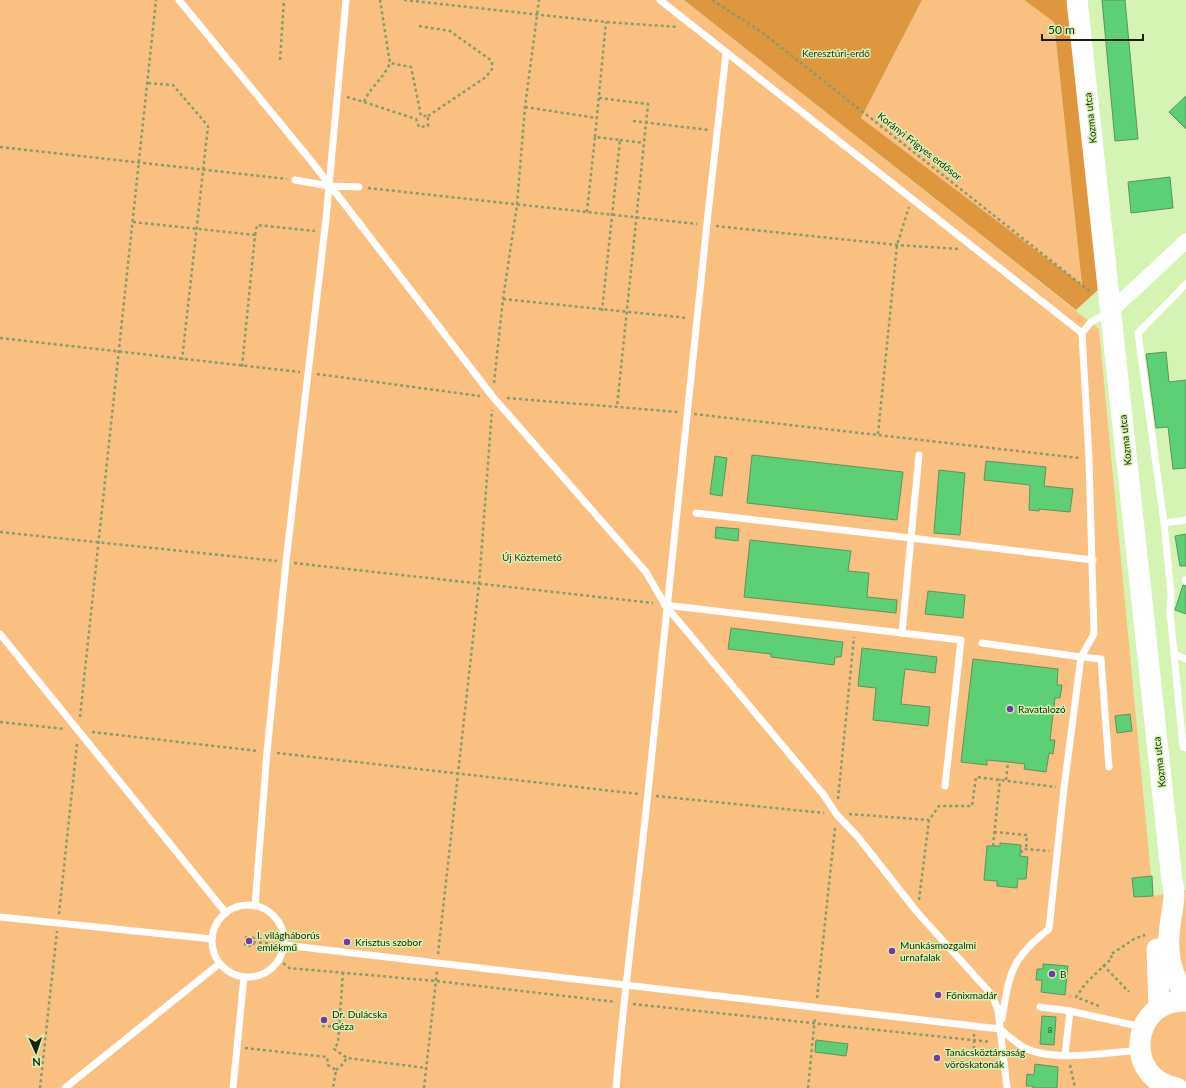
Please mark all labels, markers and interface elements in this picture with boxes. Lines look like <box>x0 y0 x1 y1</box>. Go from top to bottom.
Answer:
scale bar <box>1042 16 1143 42</box>
text: 50 m <box>1048 22 1075 37</box>
park label: Keresztúri-erdő <box>802 47 870 59</box>
street label: Kozma utca <box>1081 92 1099 144</box>
street label: Korányi Frigyes erdősor <box>876 109 965 183</box>
street label: Kozma utca <box>1116 414 1134 466</box>
park label: Új Köztemető <box>502 551 562 563</box>
place label: Ravatalozó <box>1018 703 1066 715</box>
marker: Ravatalozó <box>1005 704 1015 714</box>
street label: Kozma utca <box>1150 736 1168 788</box>
place label: I. világháborús emlékmű <box>257 929 320 953</box>
marker: I. világháborús emlékmű <box>244 936 254 946</box>
place label: Krisztus szobor <box>355 936 422 948</box>
marker: Krisztus szobor <box>342 937 352 947</box>
place label: Munkásmozgalmi urnafalak <box>900 939 976 963</box>
marker: Munkásmozgalmi urnafalak <box>887 946 897 956</box>
place label: B <box>1060 968 1066 980</box>
marker: B <box>1047 969 1057 979</box>
place label: Főnixmadár <box>946 989 998 1001</box>
marker: Főnixmadár <box>933 990 943 1000</box>
place label: Dr. Dulácska Géza <box>332 1008 387 1032</box>
marker: Dr. Dulácska Géza <box>319 1015 329 1025</box>
house number: 8 <box>1048 1025 1053 1035</box>
north arrow <box>16 1032 56 1072</box>
place label: Tanácsköztársaság vöröskatonák <box>945 1046 1025 1070</box>
marker: Tanácsköztársaság vöröskatonák <box>932 1053 942 1063</box>
text: N <box>32 1056 41 1069</box>

